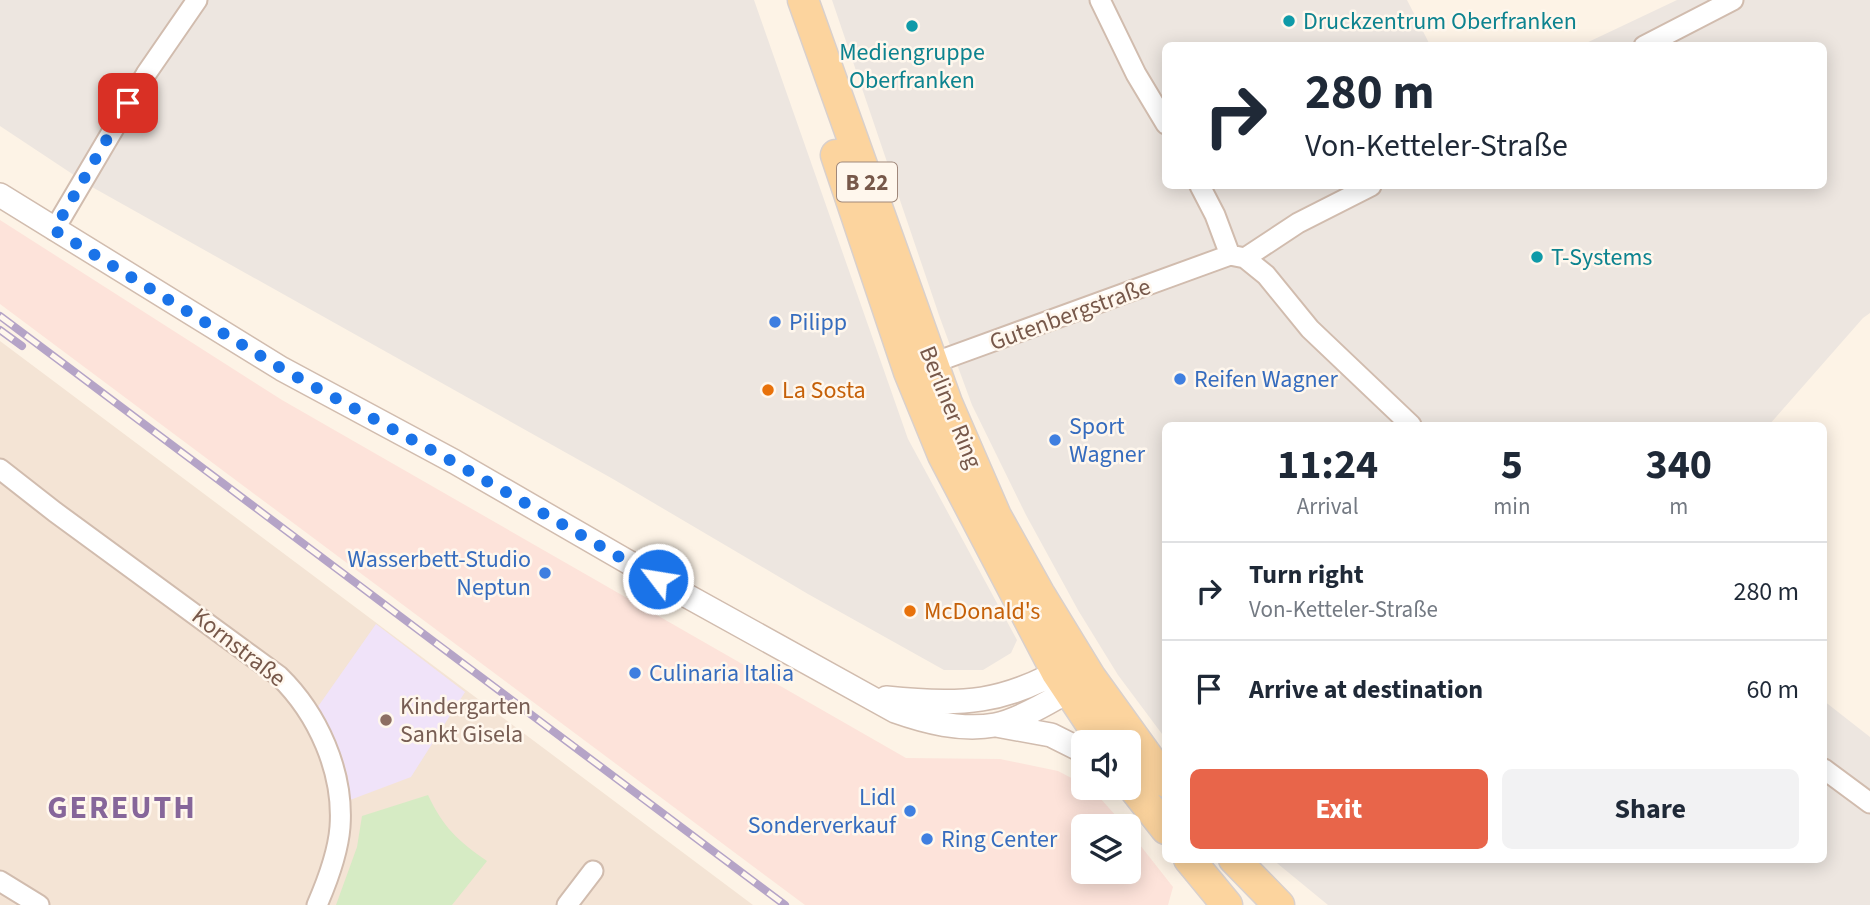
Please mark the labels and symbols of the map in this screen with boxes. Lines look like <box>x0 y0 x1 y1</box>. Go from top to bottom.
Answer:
place label: Druckzentrum Oberfranken <box>1303 4 1577 39</box>
marker: Druckzentrum Oberfranken <box>1281 13 1297 29</box>
marker: Mediengruppe Oberfranken <box>904 18 920 34</box>
place label: Mediengruppe Oberfranken <box>839 35 985 98</box>
pin <box>98 73 158 133</box>
road number: B 22 <box>837 162 897 202</box>
place label: T-Systems <box>1551 240 1652 275</box>
marker: T-Systems <box>1529 249 1545 265</box>
street label: Gutenbergstraße <box>985 269 1156 360</box>
place label: Pilipp <box>789 305 847 340</box>
marker: Pilipp <box>767 314 783 330</box>
street label: Berliner Ring <box>910 341 991 474</box>
place label: Reifen Wagner <box>1194 362 1339 397</box>
marker: Reifen Wagner <box>1172 371 1188 387</box>
place label: La Sosta <box>782 373 866 408</box>
marker: La Sosta <box>760 382 776 398</box>
place label: Sport Wagner <box>1069 409 1146 472</box>
marker: Sport Wagner <box>1047 432 1063 448</box>
place label: Wasserbett-Studio Neptun <box>347 542 531 605</box>
position arrow <box>621 542 695 616</box>
marker: Wasserbett-Studio Neptun <box>537 565 553 581</box>
place label: McDonald's <box>924 594 1040 629</box>
street label: Kornstraße <box>184 599 293 695</box>
marker: McDonald's <box>902 603 918 619</box>
place label: Culinaria Italia <box>649 656 794 691</box>
marker: Culinaria Italia <box>627 665 643 681</box>
place label: Kindergarten Sankt Gisela <box>400 689 531 752</box>
marker: Kindergarten Sankt Gisela <box>378 712 394 728</box>
place label: Lidl Sonderverkauf <box>748 780 897 843</box>
district label: GEREUTH <box>47 785 197 831</box>
marker: Lidl Sonderverkauf <box>902 803 918 819</box>
place label: Ring Center <box>941 822 1058 857</box>
marker: Ring Center <box>919 831 935 847</box>

